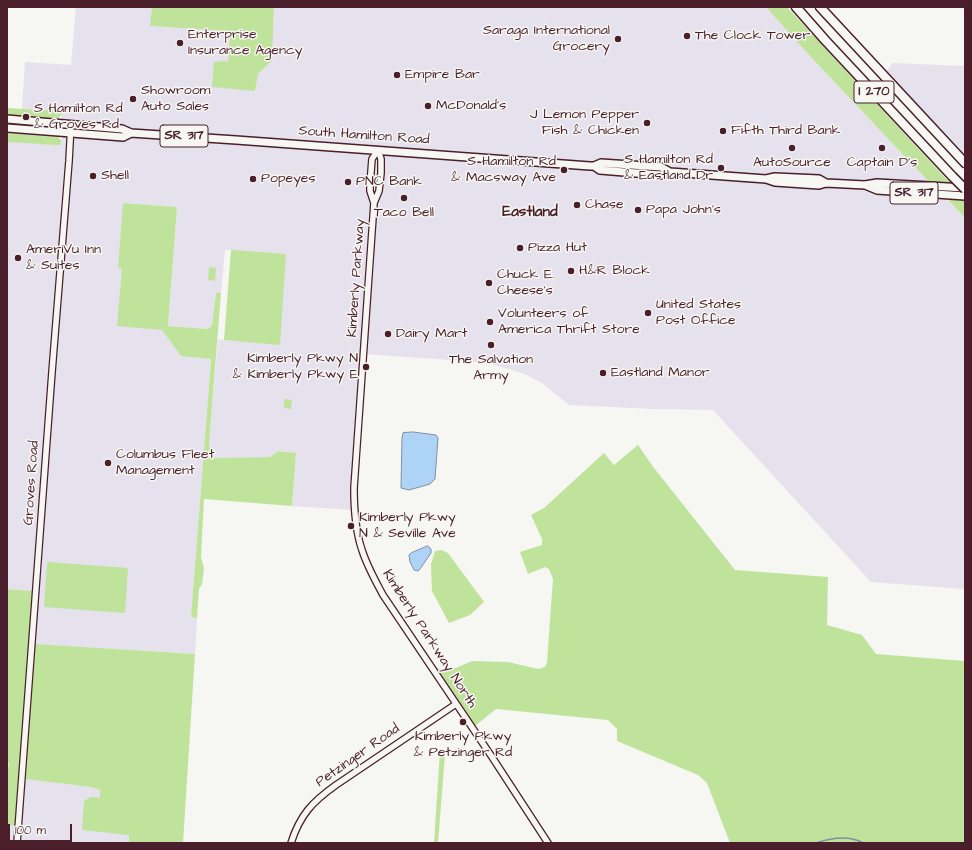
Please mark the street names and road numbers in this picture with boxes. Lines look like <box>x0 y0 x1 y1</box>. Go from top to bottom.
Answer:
road number: I 270 <box>854 81 894 103</box>
street label: South Hamilton Road <box>298 123 430 149</box>
road number: SR 317 <box>160 125 208 147</box>
road number: SR 317 <box>890 182 938 204</box>
street label: Kimberly Parkway <box>344 218 370 338</box>
street label: Groves Road <box>21 440 43 526</box>
street label: Kimberly Parkway North <box>378 567 480 711</box>
street label: Petzinger Road <box>313 721 403 791</box>

